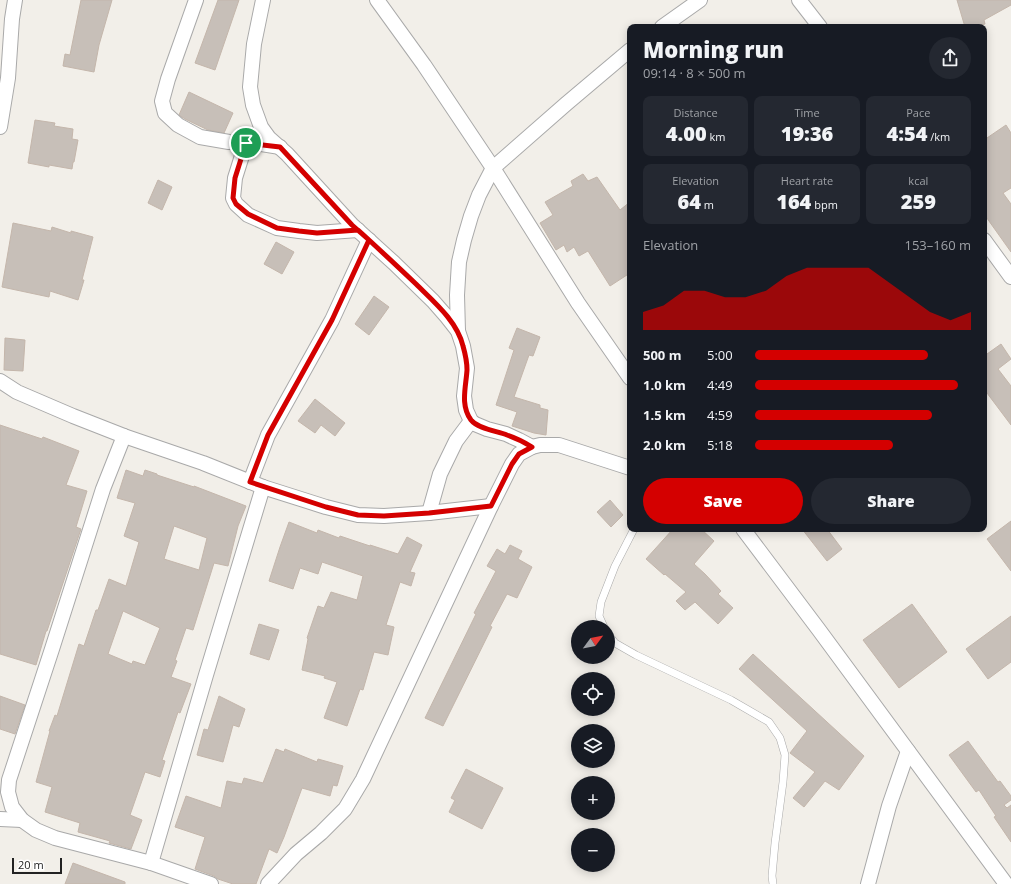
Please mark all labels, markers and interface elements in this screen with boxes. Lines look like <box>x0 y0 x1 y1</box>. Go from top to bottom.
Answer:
text: Morning run <box>643 34 784 64</box>
button: share <box>929 37 971 79</box>
text: 09:14 · 8 × 500 m <box>643 64 746 82</box>
text: Distance <box>674 105 718 120</box>
text: Time <box>794 105 820 120</box>
text: Pace <box>906 105 930 120</box>
text: 4.00 <box>666 120 707 147</box>
text: 19:36 <box>781 120 833 147</box>
text: 4:54 <box>886 120 927 147</box>
pin <box>229 126 263 160</box>
text: km <box>707 129 726 144</box>
text: /km <box>927 129 950 144</box>
icon: arrive <box>235 132 257 154</box>
text: Elevation <box>672 173 719 188</box>
text: Heart rate <box>781 173 833 188</box>
text: kcal <box>908 173 928 188</box>
text: 64 <box>677 188 701 215</box>
text: 164 <box>776 188 811 215</box>
text: 259 <box>901 188 936 215</box>
text: m <box>701 197 714 212</box>
text: bpm <box>811 197 838 212</box>
text: Elevation <box>643 236 698 254</box>
text: 153–160 m <box>904 236 971 254</box>
text: 500 m <box>643 346 681 364</box>
text: 5:00 <box>707 346 733 364</box>
text: 1.0 km <box>643 376 686 394</box>
text: 4:49 <box>707 376 733 394</box>
text: 1.5 km <box>643 406 686 424</box>
text: 4:59 <box>707 406 733 424</box>
text: 2.0 km <box>643 436 686 454</box>
text: 5:18 <box>707 436 733 454</box>
button: Save <box>643 478 803 524</box>
button: Share <box>811 478 971 524</box>
north arrow <box>571 620 615 664</box>
map controls <box>571 620 615 872</box>
button: locate <box>571 672 615 716</box>
button: layers <box>571 724 615 768</box>
button: + <box>571 776 615 820</box>
button: − <box>571 828 615 872</box>
scale bar <box>12 856 62 875</box>
text: 20 m <box>18 857 44 872</box>

